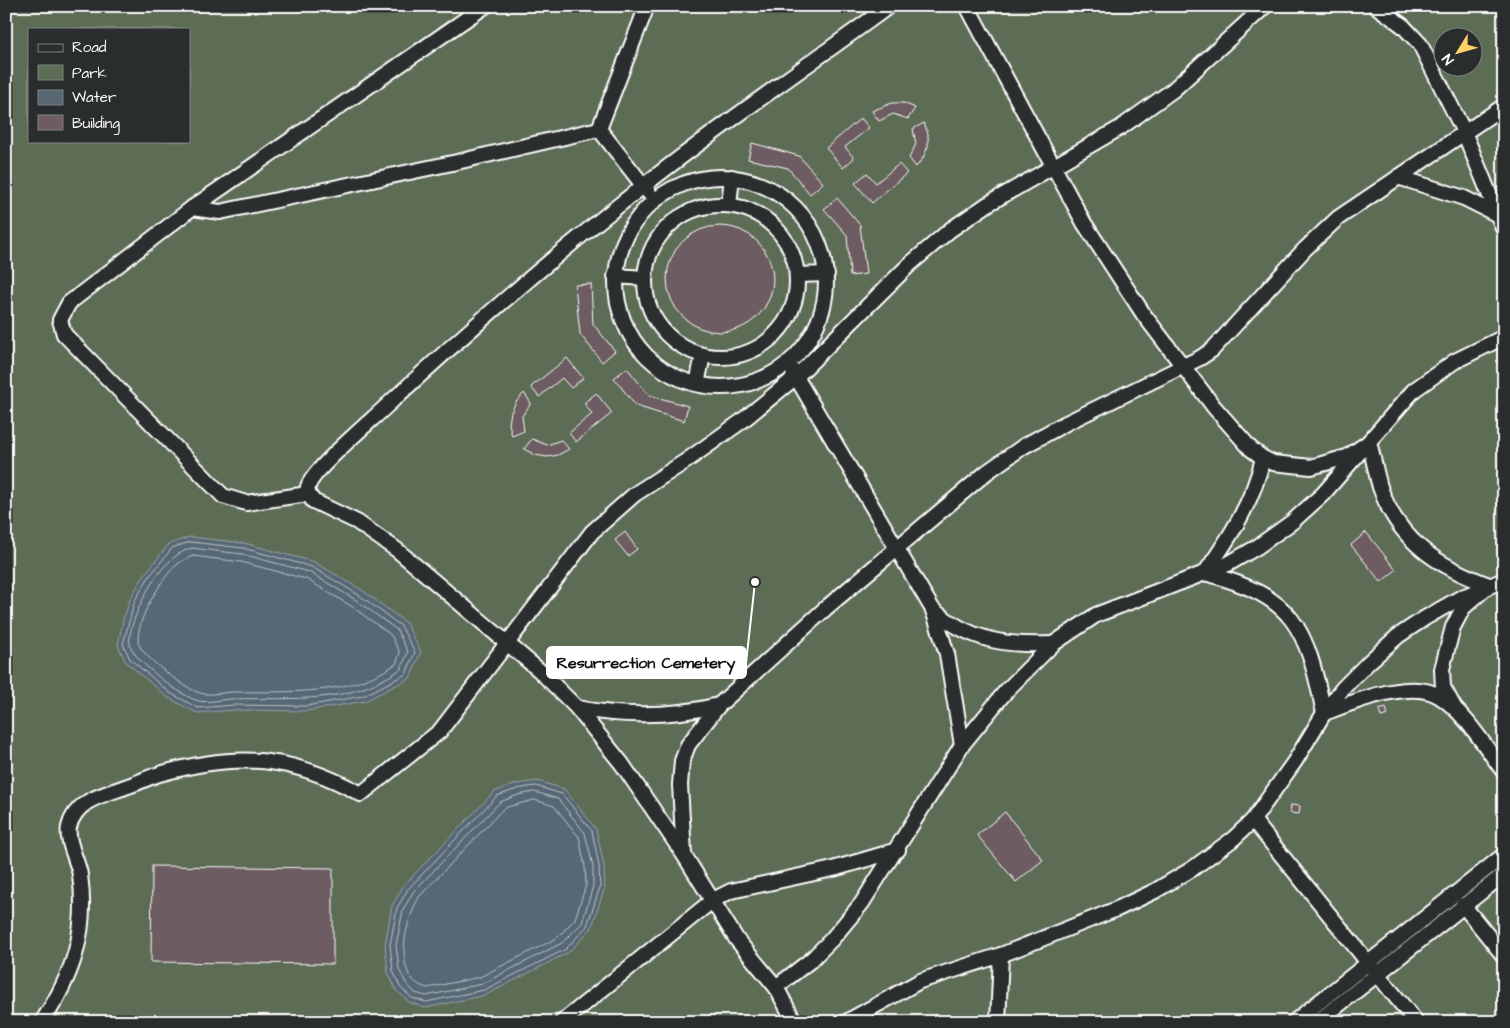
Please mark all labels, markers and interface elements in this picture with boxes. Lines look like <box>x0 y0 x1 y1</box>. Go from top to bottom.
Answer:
legend <box>28 28 190 142</box>
north arrow <box>1432 28 1482 78</box>
text: Road <box>72 37 107 58</box>
text: N <box>1438 50 1459 69</box>
text: Park <box>72 63 107 84</box>
text: Water <box>72 87 116 108</box>
text: Building <box>72 113 120 135</box>
callout: Resurrection Cemetery <box>547 647 746 678</box>
text: Resurrection Cemetery <box>557 652 736 675</box>

